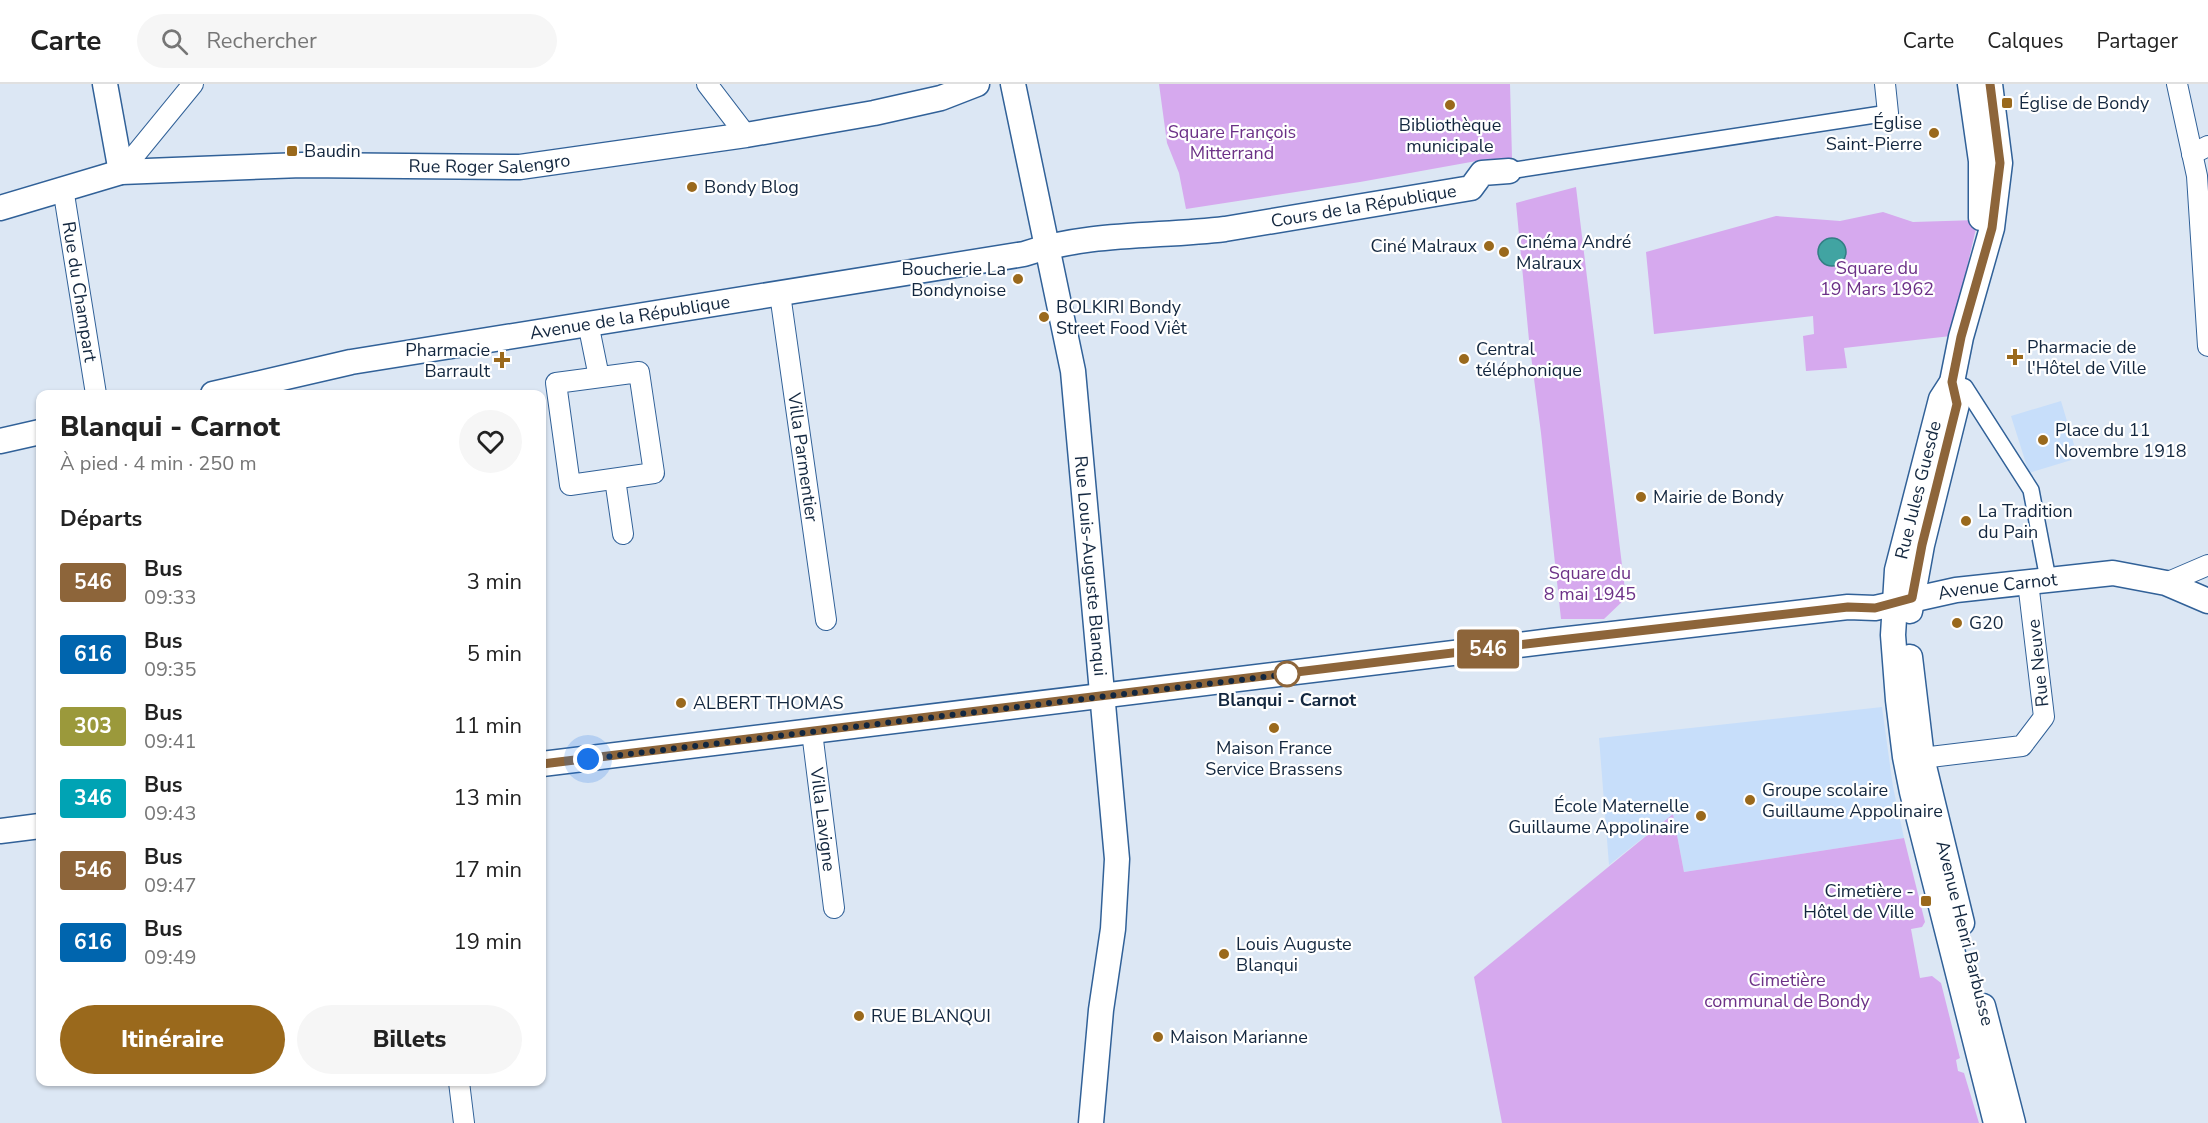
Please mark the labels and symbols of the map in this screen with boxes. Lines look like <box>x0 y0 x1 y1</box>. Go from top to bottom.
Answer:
place label: Église de Bondy <box>2019 91 2150 115</box>
marker: Église de Bondy <box>2000 96 2014 110</box>
marker: Bibliothèque municipale <box>1443 98 1457 112</box>
place label: Église Saint-Pierre <box>1826 111 1922 156</box>
place label: Bibliothèque municipale <box>1399 113 1501 158</box>
park label: Square François Mitterrand <box>1168 120 1296 165</box>
marker: Église Saint-Pierre <box>1927 126 1941 140</box>
place label: Baudin <box>304 139 361 163</box>
marker: Baudin <box>285 144 299 158</box>
street label: Rue Roger Salengro <box>408 148 572 179</box>
place label: Bondy Blog <box>704 175 799 199</box>
street label: Cours de la République <box>1269 179 1458 233</box>
marker: Bondy Blog <box>685 180 699 194</box>
street label: Rue du Champart <box>57 220 103 364</box>
place label: Cinéma André Malraux <box>1516 230 1631 275</box>
place label: Ciné Malraux <box>1371 234 1478 258</box>
marker: Ciné Malraux <box>1482 239 1496 253</box>
marker: Cinéma André Malraux <box>1497 245 1511 259</box>
park label: Square du 19 Mars 1962 <box>1820 256 1934 301</box>
place label: Boucherie La Bondynoise <box>901 257 1006 302</box>
marker: Boucherie La Bondynoise <box>1011 272 1025 286</box>
street label: Avenue de la République <box>528 289 732 345</box>
place label: BOLKIRI Bondy Street Food Viêt <box>1056 295 1188 340</box>
marker: BOLKIRI Bondy Street Food Viêt <box>1037 310 1051 324</box>
place label: Pharmacie de l'Hôtel de Ville <box>2027 335 2146 380</box>
place label: Central téléphonique <box>1476 337 1582 382</box>
place label: Pharmacie Barrault <box>405 338 491 383</box>
marker: Pharmacie de l'Hôtel de Ville <box>2008 350 2022 364</box>
marker: Central téléphonique <box>1457 352 1471 366</box>
marker: Pharmacie Barrault <box>495 353 509 367</box>
street label: Villa Parmentier <box>782 390 824 524</box>
street label: Rue Jules Guesde <box>1889 418 1947 562</box>
place label: Place du 11 Novembre 1918 <box>2055 418 2187 463</box>
marker: Place du 11 Novembre 1918 <box>2036 433 2050 447</box>
street label: Rue Louis-Auguste Blanqui <box>1069 455 1112 677</box>
place label: Mairie de Bondy <box>1653 485 1785 509</box>
marker: Mairie de Bondy <box>1634 490 1648 504</box>
place label: La Tradition du Pain <box>1978 499 2073 544</box>
marker: La Tradition du Pain <box>1959 514 1973 528</box>
park label: Square du 8 mai 1945 <box>1544 561 1636 606</box>
street label: Avenue Carnot <box>1935 567 2059 606</box>
place label: G20 <box>1969 611 2004 635</box>
marker: G20 <box>1950 616 1964 630</box>
street label: Rue Neuve <box>2021 618 2055 708</box>
line badge: 546 <box>1454 630 1522 668</box>
marker: Blanqui - Carnot <box>1274 661 1300 687</box>
place label: Blanqui - Carnot <box>1218 688 1356 712</box>
place label: ALBERT THOMAS <box>693 691 844 715</box>
marker: ALBERT THOMAS <box>674 696 688 710</box>
marker: Maison France Service Brassens <box>1267 721 1281 735</box>
place label: Maison France Service Brassens <box>1205 736 1343 781</box>
your location <box>573 744 603 774</box>
street label: Villa Lavigne <box>804 765 841 873</box>
place label: Groupe scolaire Guillaume Appolinaire <box>1762 778 1943 823</box>
marker: Groupe scolaire Guillaume Appolinaire <box>1743 793 1757 807</box>
place label: École Maternelle Guillaume Appolinaire <box>1508 794 1689 839</box>
marker: École Maternelle Guillaume Appolinaire <box>1694 809 1708 823</box>
street label: Avenue Henri Barbusse <box>1930 838 2000 1028</box>
place label: Cimetière - Hôtel de Ville <box>1803 879 1914 924</box>
marker: Cimetière - Hôtel de Ville <box>1919 894 1933 908</box>
place label: Louis Auguste Blanqui <box>1236 932 1351 977</box>
marker: Louis Auguste Blanqui <box>1217 947 1231 961</box>
park label: Cimetière communal de Bondy <box>1704 968 1871 1013</box>
place label: RUE BLANQUI <box>871 1004 991 1028</box>
marker: RUE BLANQUI <box>852 1009 866 1023</box>
place label: Maison Marianne <box>1170 1025 1308 1049</box>
marker: Maison Marianne <box>1151 1030 1165 1044</box>

